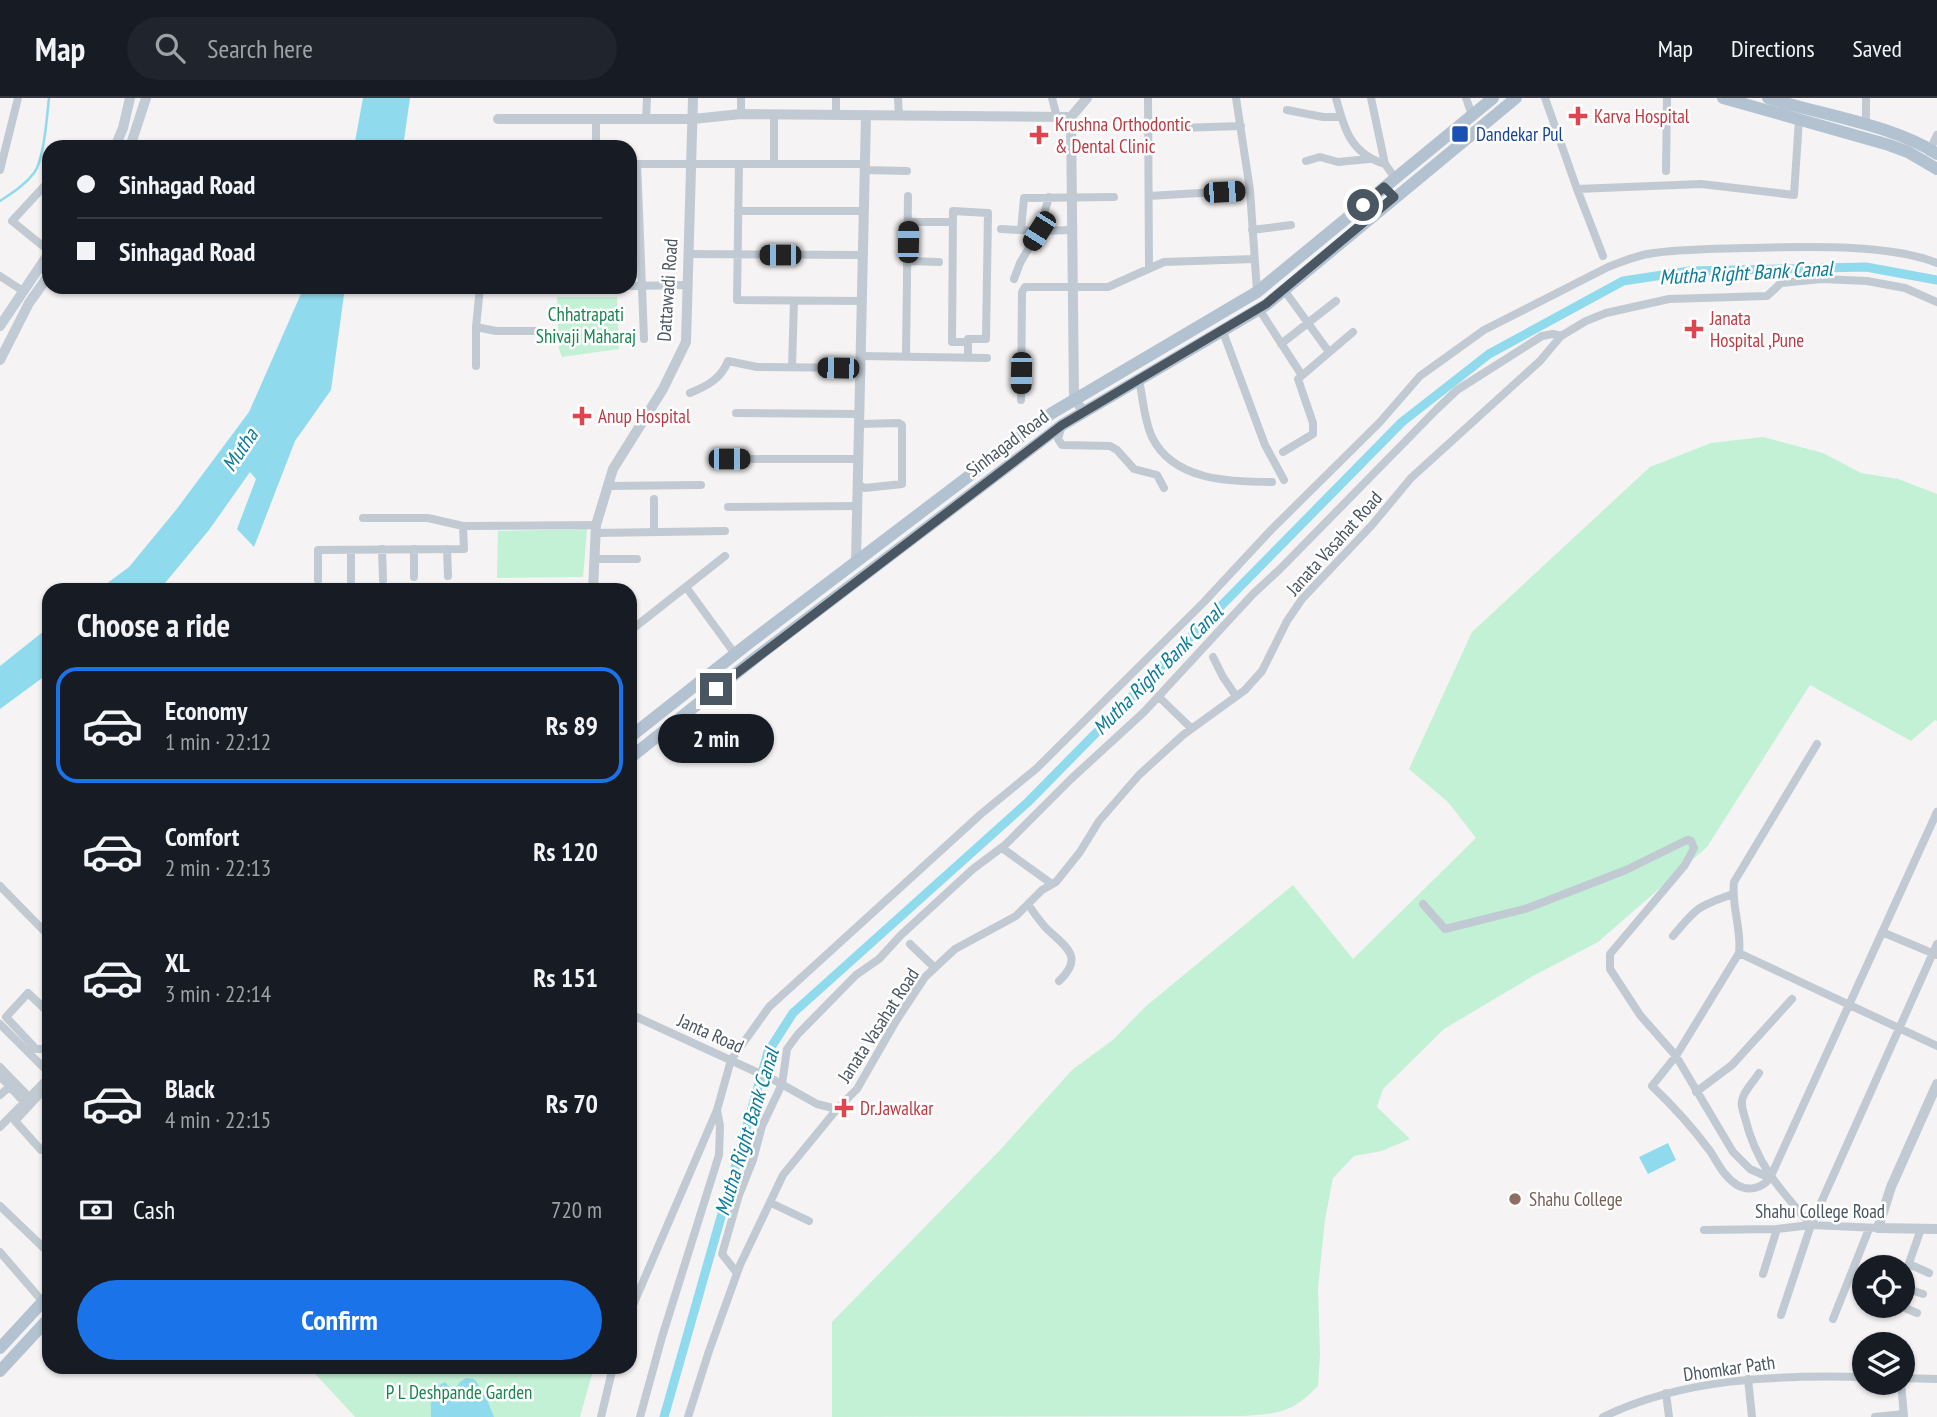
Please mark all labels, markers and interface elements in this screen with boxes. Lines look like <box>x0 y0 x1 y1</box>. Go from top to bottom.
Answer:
search box <box>127 17 617 80</box>
text: Map <box>35 27 85 70</box>
icon: search <box>151 29 189 67</box>
text: Search here <box>207 32 313 65</box>
text: Map <box>1658 33 1693 64</box>
text: Directions <box>1731 33 1815 64</box>
text: Saved <box>1853 33 1902 64</box>
place label: Karva Hospital <box>1594 104 1690 128</box>
marker: Karva Hospital <box>1568 106 1588 126</box>
place label: Krushna Orthodontic & Dental Clinic <box>1055 112 1191 158</box>
place label: Dandekar Pul <box>1476 122 1563 146</box>
marker: Dandekar Pul <box>1450 124 1470 144</box>
marker: Krushna Orthodontic & Dental Clinic <box>1029 125 1049 145</box>
text: Sinhagad Road <box>119 168 255 201</box>
car <box>1203 180 1246 204</box>
route start <box>1347 189 1379 221</box>
car <box>1019 208 1060 254</box>
car <box>898 221 919 263</box>
text: Sinhagad Road <box>119 235 255 268</box>
street label: Dattawadi Road <box>651 238 683 342</box>
car <box>760 245 802 266</box>
water label: Mutha Right Bank Canal <box>1659 254 1835 291</box>
park label: Chhatrapati Shivaji Maharaj <box>536 302 636 348</box>
place label: Janata Hospital ,Pune <box>1709 306 1804 352</box>
marker: Janata Hospital ,Pune <box>1684 319 1704 339</box>
car <box>1011 352 1032 394</box>
car <box>817 357 860 379</box>
place label: Anup Hospital <box>598 404 691 428</box>
street label: Sinhagad Road <box>961 404 1053 482</box>
marker: Anup Hospital <box>572 406 592 426</box>
water label: Mutha <box>216 422 265 476</box>
car <box>709 449 751 470</box>
street label: Janata Vasahat Road <box>1280 486 1387 601</box>
water label: Mutha Right Bank Canal <box>1087 597 1230 741</box>
text: Choose a ride <box>77 604 230 646</box>
route end <box>700 673 732 705</box>
icon: car <box>81 694 144 757</box>
text: Economy <box>165 694 247 727</box>
text: Rs 89 <box>546 709 598 742</box>
callout: 2 min <box>658 714 774 762</box>
text: 2 min <box>693 724 739 753</box>
text: 1 min · 22:12 <box>165 727 271 756</box>
icon: car <box>81 820 144 883</box>
text: Comfort <box>165 820 239 853</box>
text: Rs 120 <box>533 835 598 868</box>
text: 2 min · 22:13 <box>165 853 271 882</box>
icon: car <box>81 946 144 1009</box>
text: XL <box>165 946 190 979</box>
text: Rs 151 <box>533 961 598 994</box>
street label: Janata Vasahat Road <box>832 963 924 1088</box>
text: 3 min · 22:14 <box>165 979 271 1008</box>
street label: Janta Road <box>673 1007 748 1058</box>
water label: Mutha Right Bank Canal <box>708 1043 785 1219</box>
icon: car <box>81 1072 144 1135</box>
text: Black <box>165 1072 215 1105</box>
text: Rs 70 <box>546 1087 598 1120</box>
place label: Dr.Jawalkar <box>860 1096 934 1120</box>
marker: Dr.Jawalkar <box>834 1098 854 1118</box>
text: 4 min · 22:15 <box>165 1105 271 1134</box>
place label: Shahu College <box>1529 1187 1623 1211</box>
icon: cash <box>77 1191 115 1229</box>
marker: Shahu College <box>1507 1191 1523 1207</box>
text: Cash <box>133 1193 175 1226</box>
text: 720 m <box>551 1195 602 1224</box>
street label: Shahu College Road <box>1755 1199 1885 1223</box>
map controls <box>1852 1255 1915 1395</box>
button: locate <box>1852 1255 1915 1318</box>
button: Confirm <box>77 1280 602 1360</box>
button: layers <box>1852 1332 1915 1395</box>
street label: Dhomkar Path <box>1682 1350 1776 1386</box>
park label: P L Deshpande Garden <box>386 1380 532 1404</box>

